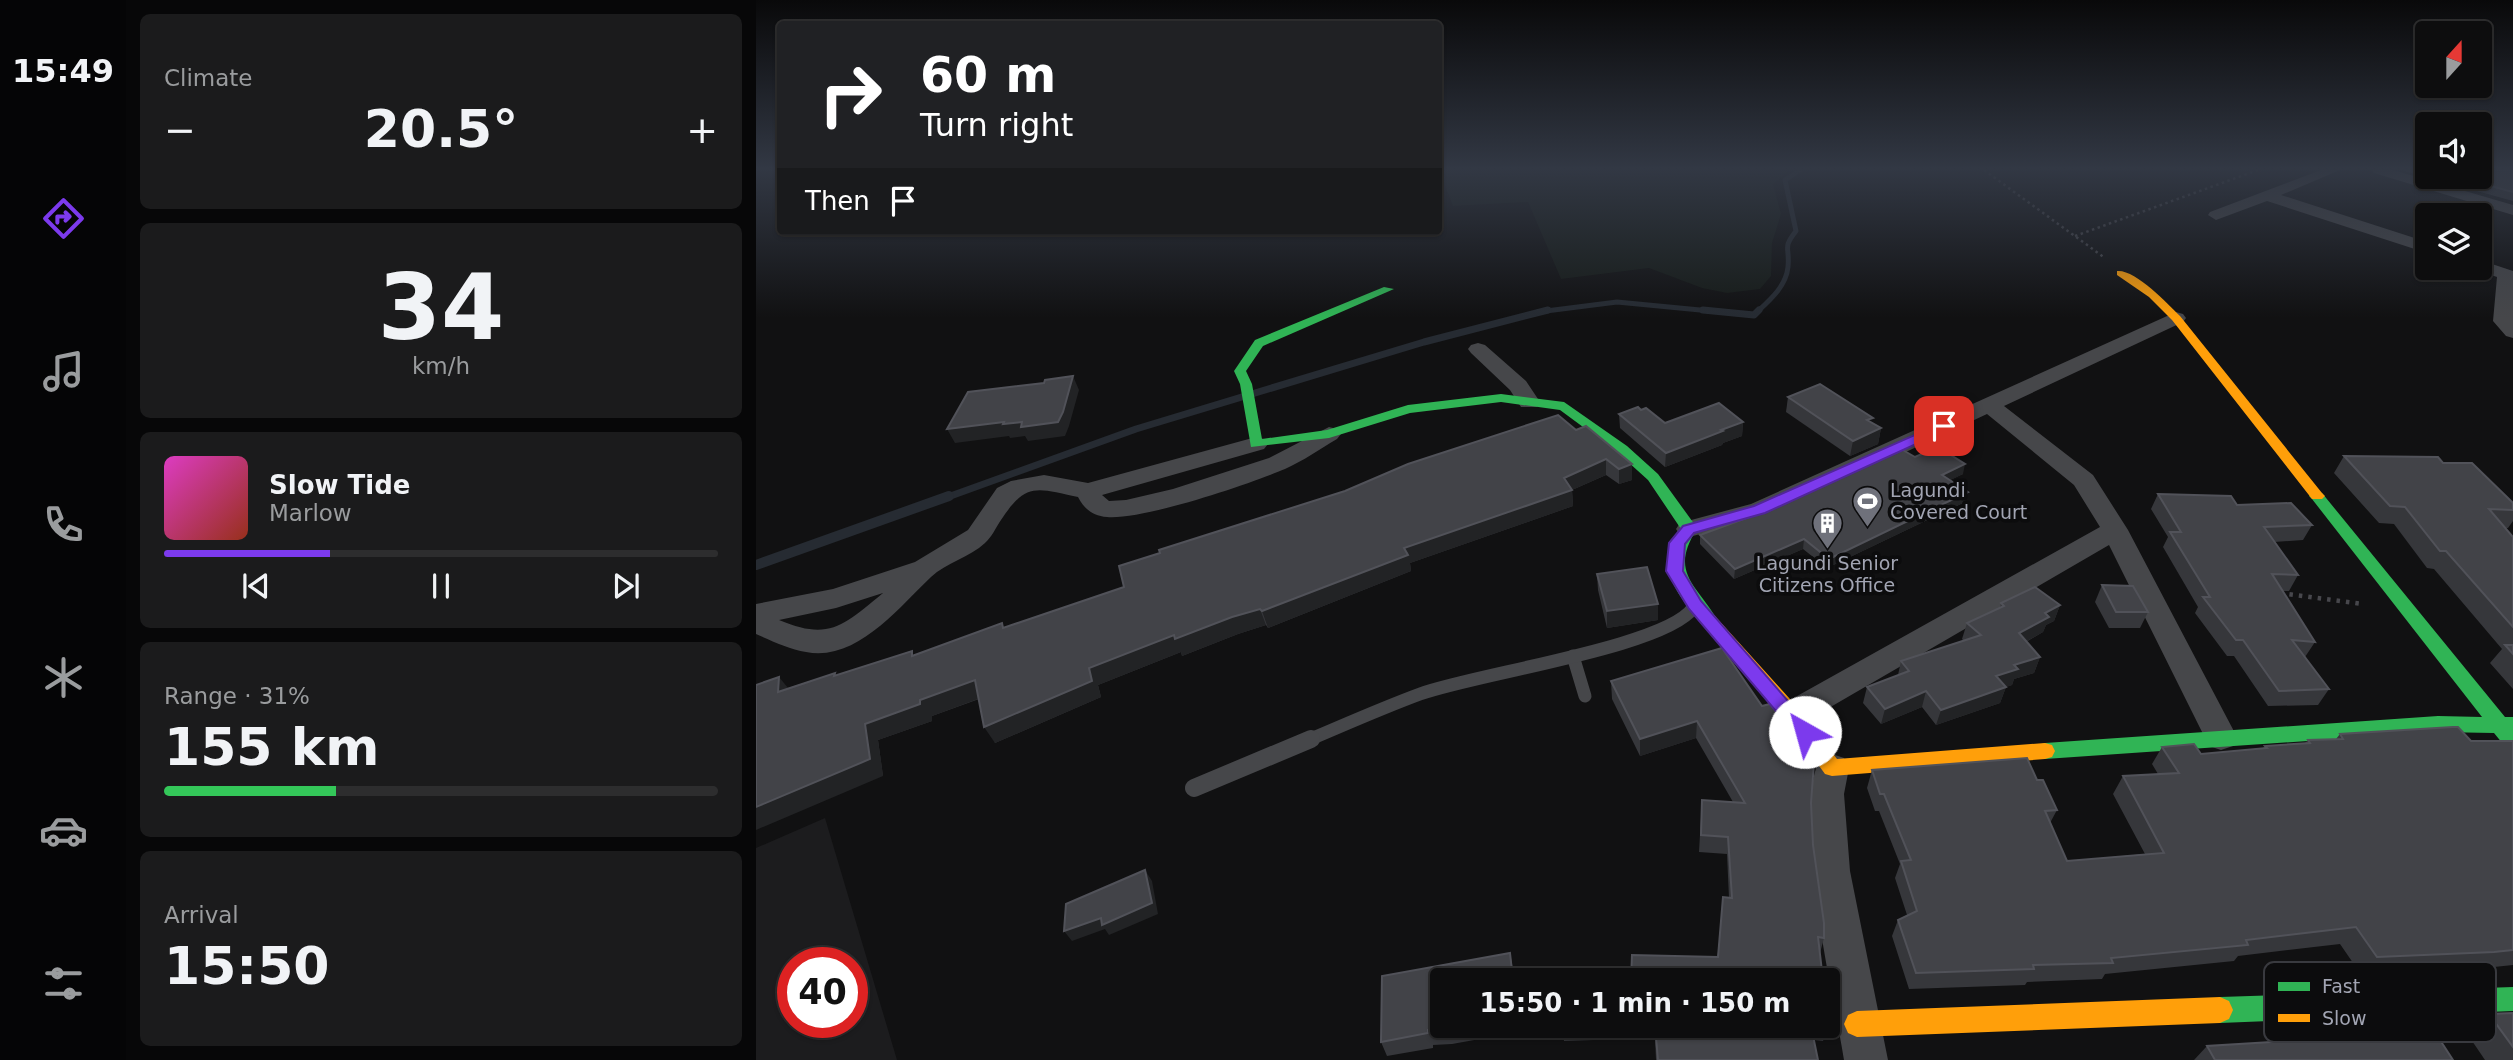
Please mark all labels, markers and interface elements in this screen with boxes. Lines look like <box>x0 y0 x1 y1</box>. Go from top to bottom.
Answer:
north arrow <box>2415 21 2492 98</box>
map controls <box>2415 21 2492 280</box>
text: 60 m <box>920 47 1056 104</box>
icon: right <box>805 49 896 140</box>
text: 15:49 <box>12 52 114 90</box>
text: Climate <box>164 65 253 91</box>
text: 20.5° <box>364 99 518 159</box>
text: Turn right <box>920 106 1073 144</box>
text: − <box>164 108 196 152</box>
text: + <box>686 108 718 152</box>
button: sound <box>2415 112 2492 189</box>
icon: arrive <box>884 182 922 220</box>
text: Then <box>805 186 870 216</box>
icon: directions <box>39 194 88 243</box>
button: layers <box>2415 203 2492 280</box>
text: 34 <box>378 255 504 360</box>
icon: music <box>39 347 88 396</box>
text: km/h <box>412 353 470 379</box>
pin <box>1914 396 1974 456</box>
icon: arrive <box>1925 407 1963 445</box>
text: Slow Tide <box>269 470 410 500</box>
place label: Lagundi Covered Court <box>1890 479 2027 523</box>
sports icon: Lagundi Covered Court <box>1850 484 1884 528</box>
icon: phone <box>39 500 88 549</box>
text: Marlow <box>269 500 352 526</box>
building icon: Lagundi Senior Citizens Office <box>1810 507 1844 551</box>
place label: Lagundi Senior Citizens Office <box>1756 552 1898 596</box>
icon: previous <box>237 567 275 605</box>
icon: pause <box>422 567 460 605</box>
icon: next <box>607 567 645 605</box>
icon: climate <box>39 653 88 702</box>
text: Range · 31% <box>164 683 310 709</box>
position arrow <box>1768 695 1842 769</box>
text: 155 km <box>164 717 379 777</box>
icon: car <box>39 806 88 855</box>
text: Arrival <box>164 902 239 928</box>
text: 15:50 <box>164 936 330 996</box>
speed limit sign: 40 <box>777 947 868 1038</box>
icon: filters <box>39 959 88 1008</box>
legend <box>2264 962 2496 1042</box>
text: Fast <box>2322 975 2360 997</box>
text: 15:50 · 1 min · 150 m <box>1480 988 1790 1018</box>
text: Slow <box>2322 1007 2367 1029</box>

